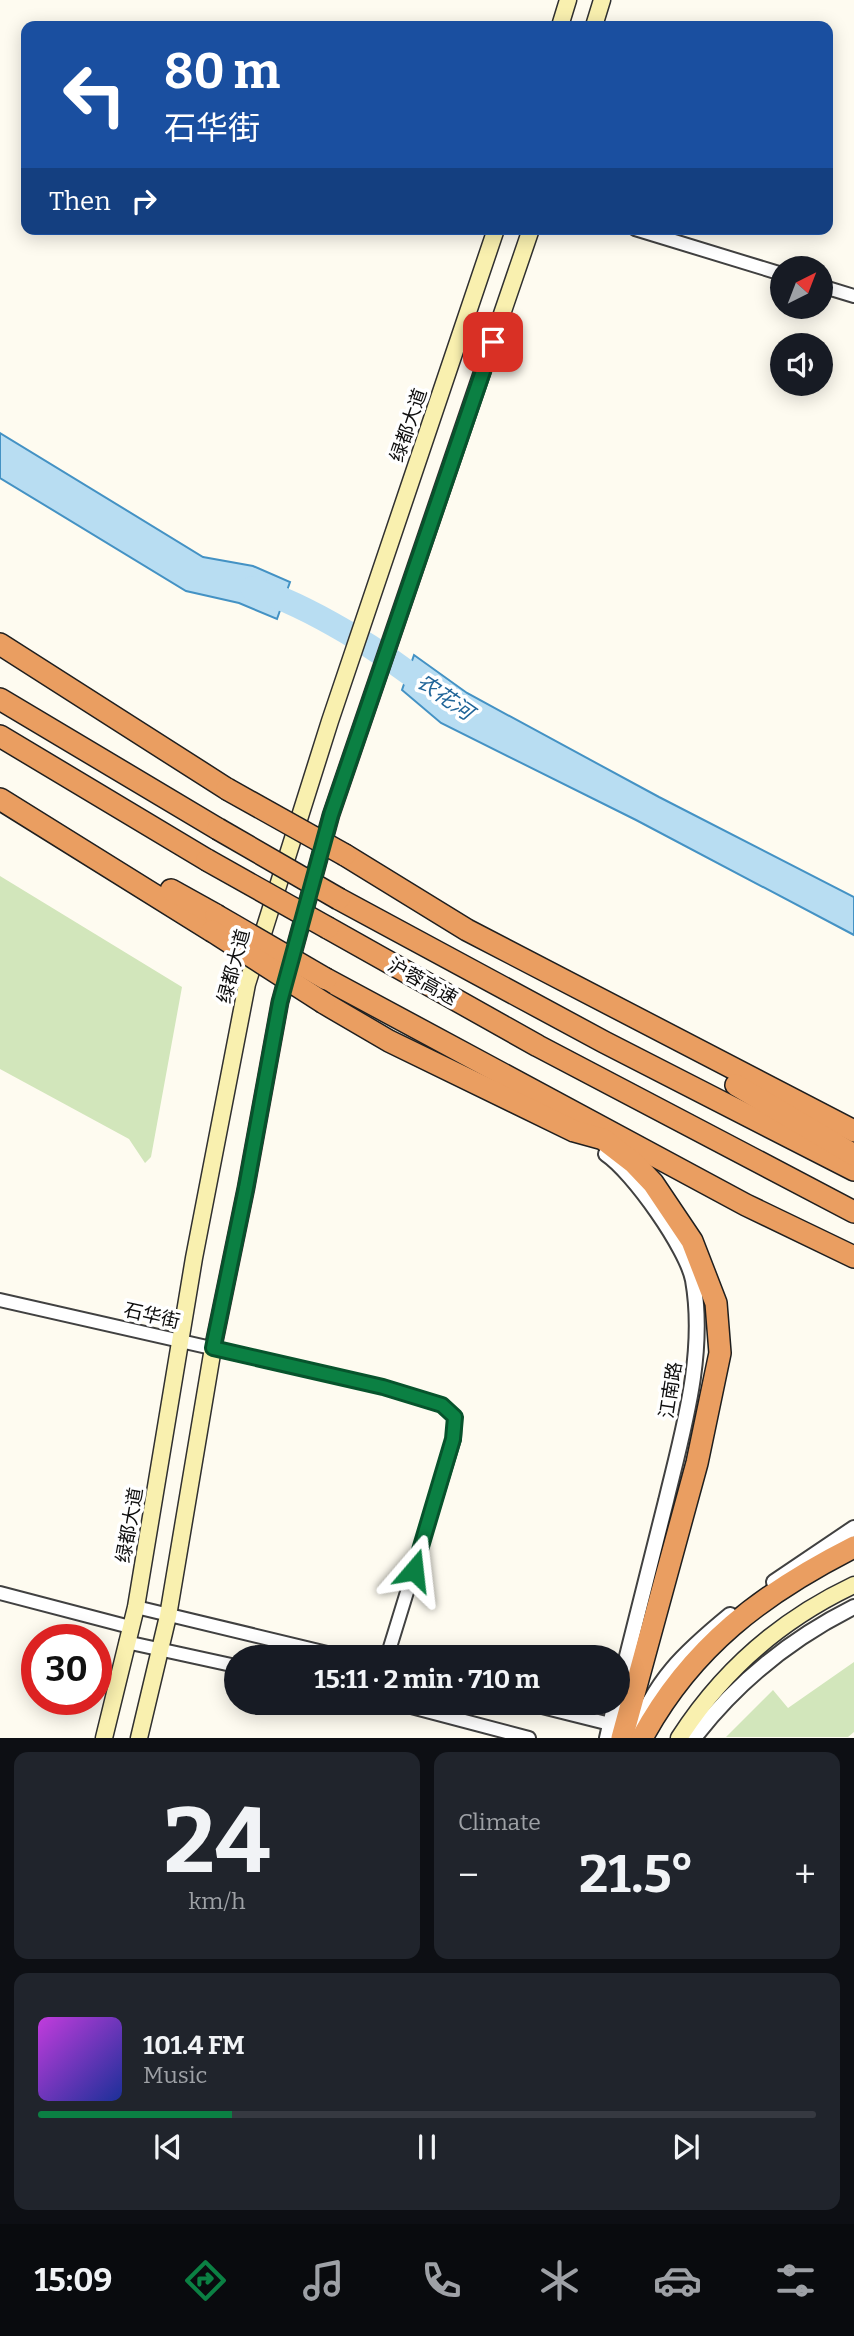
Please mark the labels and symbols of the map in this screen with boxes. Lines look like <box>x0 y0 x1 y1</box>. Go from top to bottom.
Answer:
north arrow <box>770 256 833 318</box>
pin <box>463 312 523 372</box>
street label: 绿都大道 <box>385 385 432 465</box>
water label: 农花河 <box>412 668 482 728</box>
street label: 绿都大道 <box>213 926 254 1006</box>
street label: 沪蓉高速 <box>384 953 462 1010</box>
street label: 石华街 <box>122 1298 182 1333</box>
street label: 江南路 <box>655 1360 686 1420</box>
street label: 绿都大道 <box>112 1486 147 1565</box>
position arrow <box>377 1533 451 1607</box>
speed limit sign: 30 <box>21 1624 112 1715</box>

